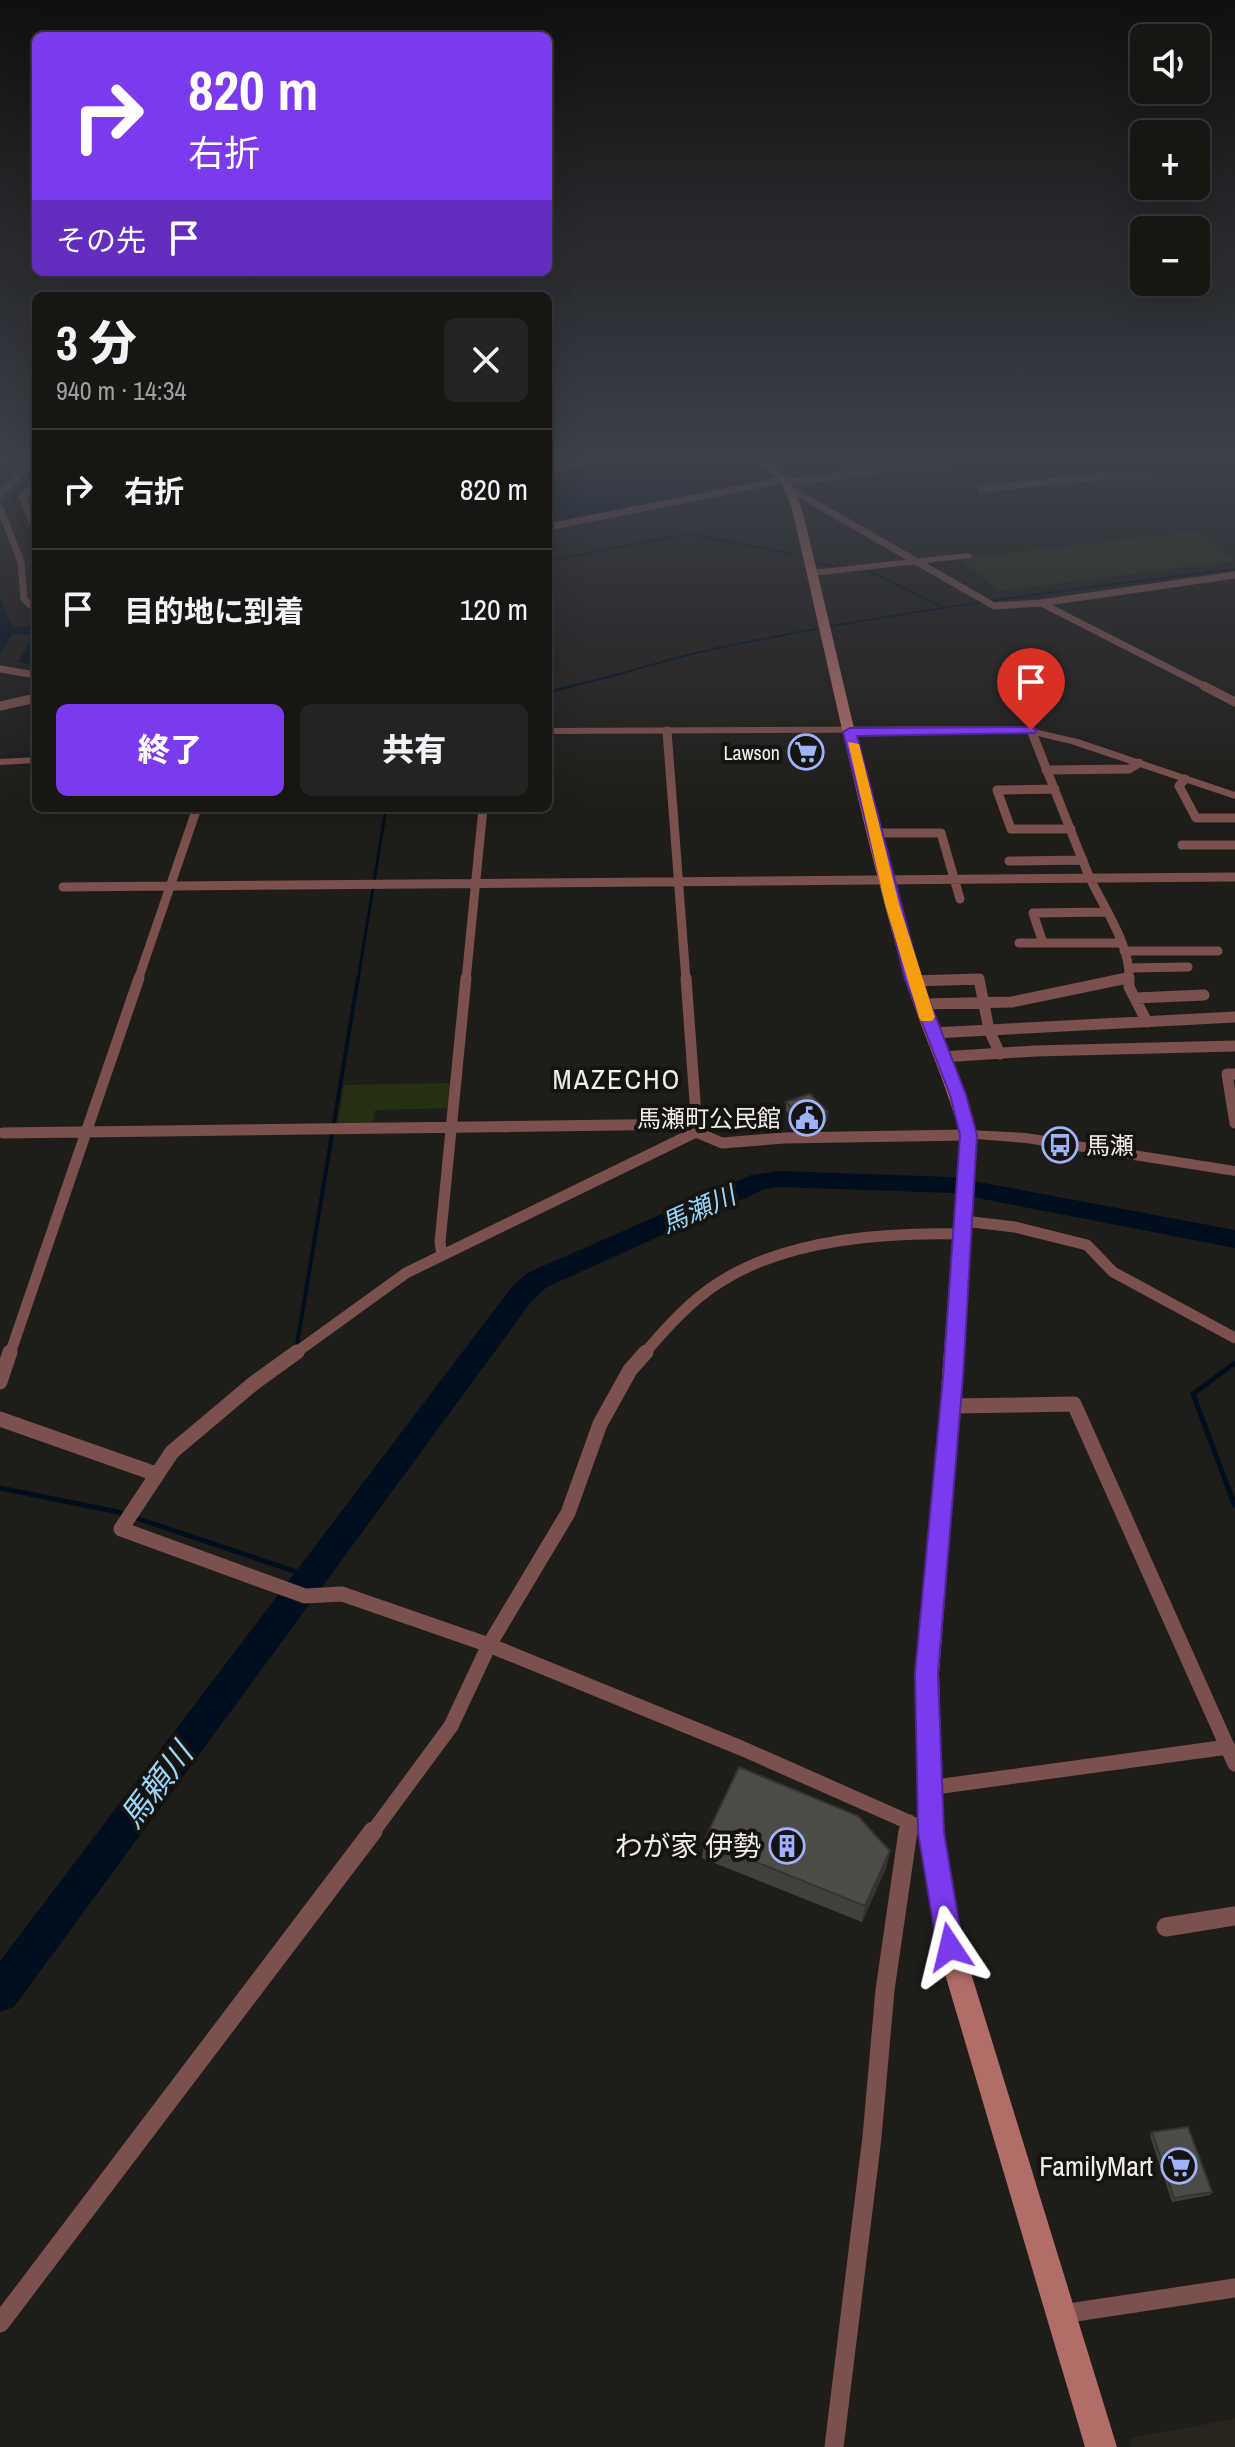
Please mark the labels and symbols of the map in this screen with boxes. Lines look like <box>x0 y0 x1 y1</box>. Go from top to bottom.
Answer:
pin <box>997 648 1065 730</box>
supermarket icon: Lawson <box>787 733 825 771</box>
place label: Lawson <box>723 739 780 766</box>
district label: MAZECHO <box>553 1060 681 1098</box>
public building icon: 馬瀬町公民館 <box>788 1099 826 1137</box>
place label: 馬瀬町公民館 <box>637 1102 781 1134</box>
bus stop icon: 馬瀬 <box>1041 1126 1079 1164</box>
place label: 馬瀬 <box>1086 1129 1134 1161</box>
water label: 馬瀬川 <box>655 1176 743 1241</box>
water label: 馬頼川 <box>110 1731 204 1836</box>
place label: わが家 伊勢 <box>615 1827 761 1865</box>
building icon: わが家 伊勢 <box>768 1827 806 1865</box>
position arrow <box>908 1905 992 1989</box>
place label: FamilyMart <box>1039 2147 1153 2185</box>
supermarket icon: FamilyMart <box>1160 2147 1198 2185</box>

